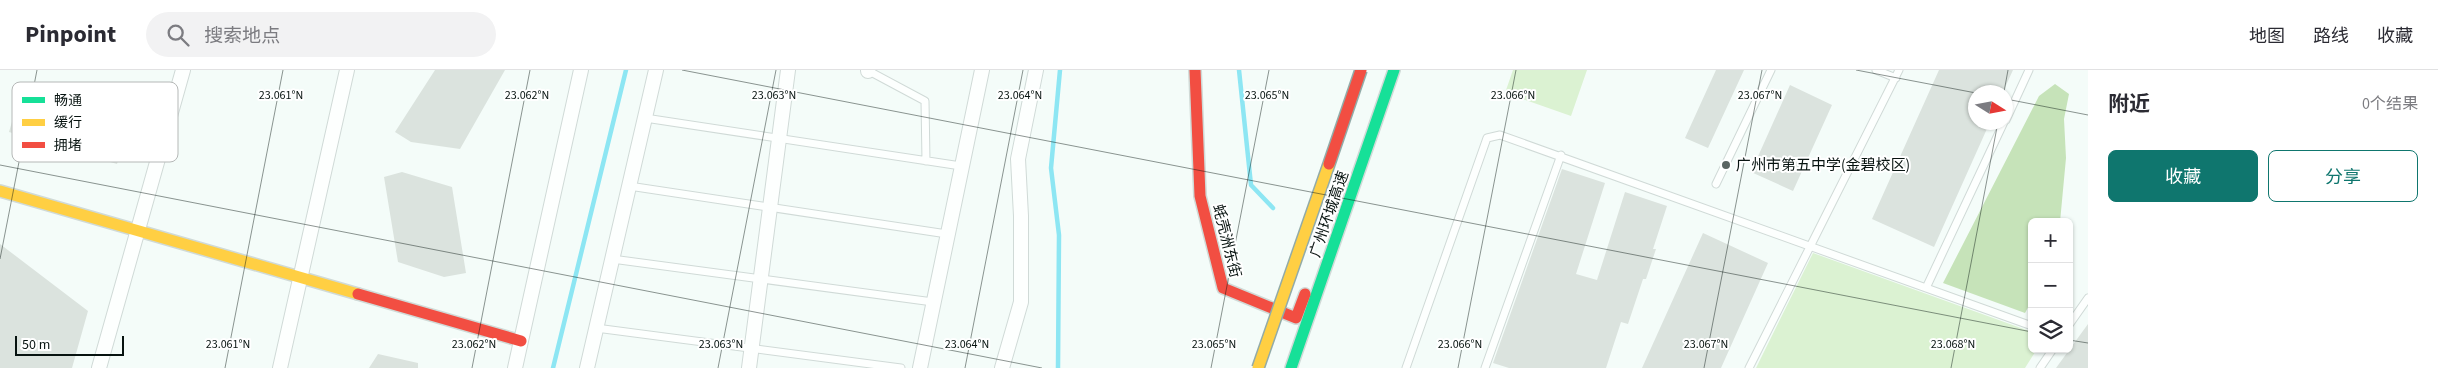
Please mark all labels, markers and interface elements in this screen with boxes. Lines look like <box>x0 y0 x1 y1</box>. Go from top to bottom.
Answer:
search box <box>146 12 496 57</box>
text: Pinpoint <box>25 17 116 52</box>
icon: search <box>164 21 192 49</box>
text: 搜索地点 <box>204 23 280 50</box>
text: 地图 <box>2249 24 2285 49</box>
text: 路线 <box>2313 24 2349 49</box>
text: 收藏 <box>2377 24 2413 49</box>
legend <box>12 82 178 162</box>
north arrow <box>1968 85 2013 130</box>
text: 23.061°N <box>259 87 303 104</box>
text: 23.062°N <box>505 87 549 104</box>
text: 23.063°N <box>752 87 796 104</box>
text: 23.064°N <box>998 87 1042 104</box>
text: 23.065°N <box>1245 87 1289 104</box>
text: 23.066°N <box>1491 87 1535 104</box>
text: 23.067°N <box>1738 87 1782 104</box>
text: 附近 <box>2108 89 2150 119</box>
text: 畅通 <box>54 91 82 111</box>
text: 0个结果 <box>2362 93 2418 115</box>
text: 缓行 <box>54 113 82 133</box>
text: 拥堵 <box>54 136 82 156</box>
button: 收藏 <box>2108 150 2258 202</box>
button: 分享 <box>2268 150 2418 202</box>
place label: 广州市第五中学(金碧校区) <box>1736 155 1910 176</box>
marker: 广州市第五中学(金碧校区) <box>1720 159 1732 171</box>
street label: 广州环城高速 <box>1305 168 1354 260</box>
street label: 蚝壳洲东街 <box>1207 202 1246 280</box>
map controls <box>2028 218 2073 353</box>
button: + <box>2028 218 2073 263</box>
button: − <box>2028 263 2073 308</box>
button: layers <box>2028 308 2073 353</box>
scale bar <box>15 333 124 356</box>
text: 50 m <box>22 335 50 355</box>
text: 23.061°N <box>206 336 250 353</box>
text: 23.062°N <box>452 336 496 353</box>
text: 23.063°N <box>699 336 743 353</box>
text: 23.064°N <box>945 336 989 353</box>
text: 23.065°N <box>1192 336 1236 353</box>
text: 23.066°N <box>1438 336 1482 353</box>
text: 23.067°N <box>1684 336 1728 353</box>
text: 23.068°N <box>1931 336 1975 353</box>

